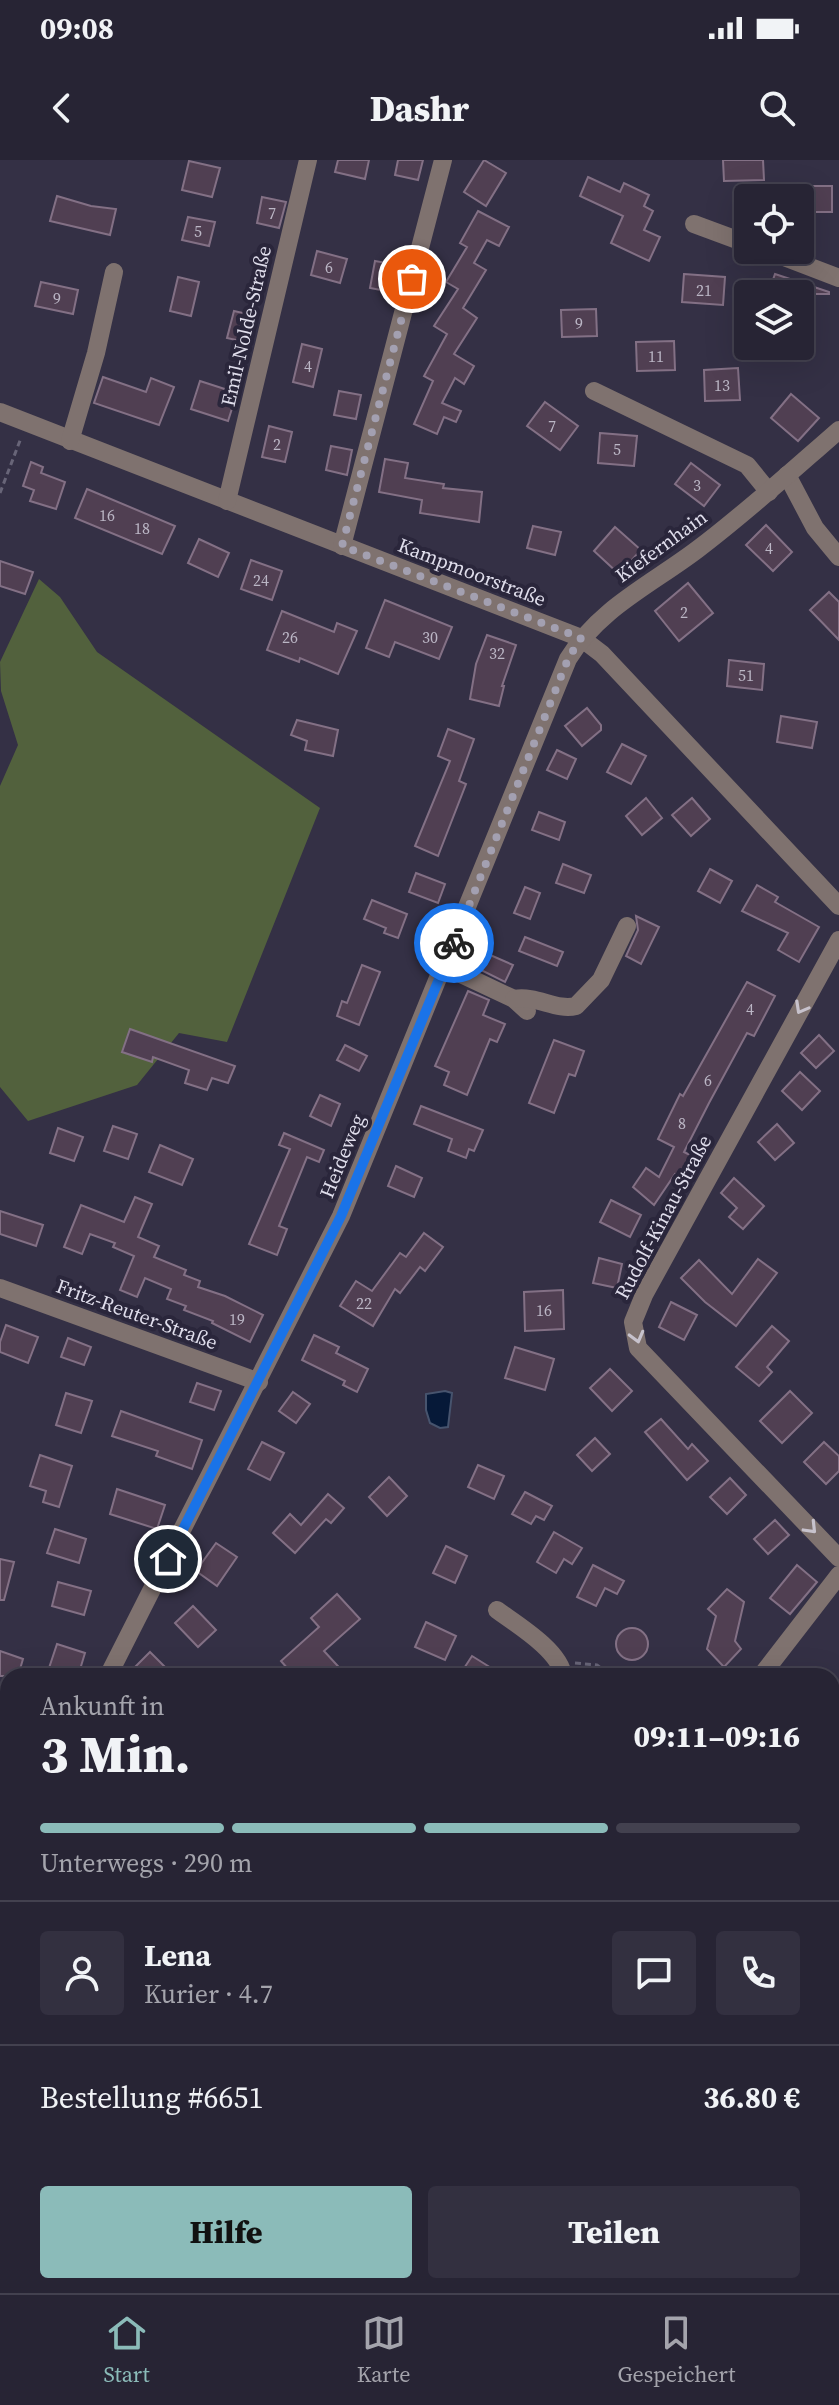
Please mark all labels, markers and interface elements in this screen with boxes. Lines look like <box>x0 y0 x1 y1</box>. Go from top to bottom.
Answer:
text: 09:08 <box>40 8 114 49</box>
text: Dashr <box>370 84 469 133</box>
icon: back <box>40 86 84 130</box>
icon: search <box>755 86 799 130</box>
map controls <box>734 184 814 360</box>
button: locate <box>734 184 814 264</box>
house number: 7 <box>268 202 276 224</box>
house number: 5 <box>194 220 202 242</box>
street label: Emil-Nolde-Straße <box>214 243 278 409</box>
pin <box>378 245 446 313</box>
house number: 6 <box>325 256 333 278</box>
icon: bag <box>390 257 434 301</box>
house number: 21 <box>696 279 712 301</box>
button: layers <box>734 280 814 360</box>
house number: 9 <box>53 287 61 309</box>
house number: 9 <box>575 312 583 334</box>
house number: 11 <box>648 345 664 367</box>
house number: 4 <box>304 355 312 377</box>
house number: 13 <box>714 374 730 396</box>
house number: 7 <box>548 415 556 437</box>
house number: 2 <box>273 433 281 455</box>
house number: 5 <box>613 438 621 460</box>
house number: 3 <box>693 474 701 496</box>
street label: Kiefernhain <box>609 503 713 589</box>
house number: 16 <box>99 504 115 526</box>
house number: 18 <box>134 517 150 539</box>
street label: Kampmoorstraße <box>394 531 550 613</box>
house number: 4 <box>765 537 773 559</box>
house number: 24 <box>253 569 269 591</box>
house number: 2 <box>680 601 688 623</box>
house number: 26 <box>282 626 298 648</box>
house number: 30 <box>422 626 438 648</box>
house number: 32 <box>489 642 505 664</box>
house number: 51 <box>738 664 754 686</box>
courier <box>414 903 494 983</box>
icon: bike <box>432 921 476 965</box>
house number: 4 <box>746 998 754 1020</box>
one-way arrow <box>796 1000 811 1014</box>
house number: 6 <box>704 1069 712 1091</box>
street label: Heideweg <box>312 1110 372 1202</box>
house number: 8 <box>678 1112 686 1134</box>
street label: Rudolf-Kinau-Straße <box>608 1130 718 1304</box>
street label: Fritz-Reuter-Straße <box>52 1272 222 1356</box>
house number: 22 <box>356 1292 372 1314</box>
house number: 16 <box>536 1299 552 1321</box>
house number: 19 <box>229 1308 245 1330</box>
one-way arrow <box>628 1330 645 1343</box>
one-way arrow <box>801 1519 816 1533</box>
pin <box>134 1525 202 1593</box>
icon: home <box>146 1537 190 1581</box>
text: Ankunft in <box>40 1688 164 1724</box>
text: 09:11–09:16 <box>633 1716 800 1757</box>
text: 3 Min. <box>40 1718 190 1789</box>
text: Unterwegs · 290 m <box>40 1845 252 1881</box>
button: person <box>40 1931 124 2015</box>
button: chat <box>612 1931 696 2015</box>
button: phone <box>716 1931 800 2015</box>
text: Lena <box>144 1935 211 1976</box>
text: Kurier · 4.7 <box>144 1976 273 2012</box>
text: Bestellung #6651 <box>40 2077 264 2118</box>
text: 36.80 € <box>703 2077 800 2118</box>
button: Hilfe <box>40 2186 412 2278</box>
button: Teilen <box>428 2186 800 2278</box>
tab: Start <box>104 2311 150 2389</box>
tab: Karte <box>357 2311 410 2389</box>
tab: Gespeichert <box>617 2311 735 2389</box>

